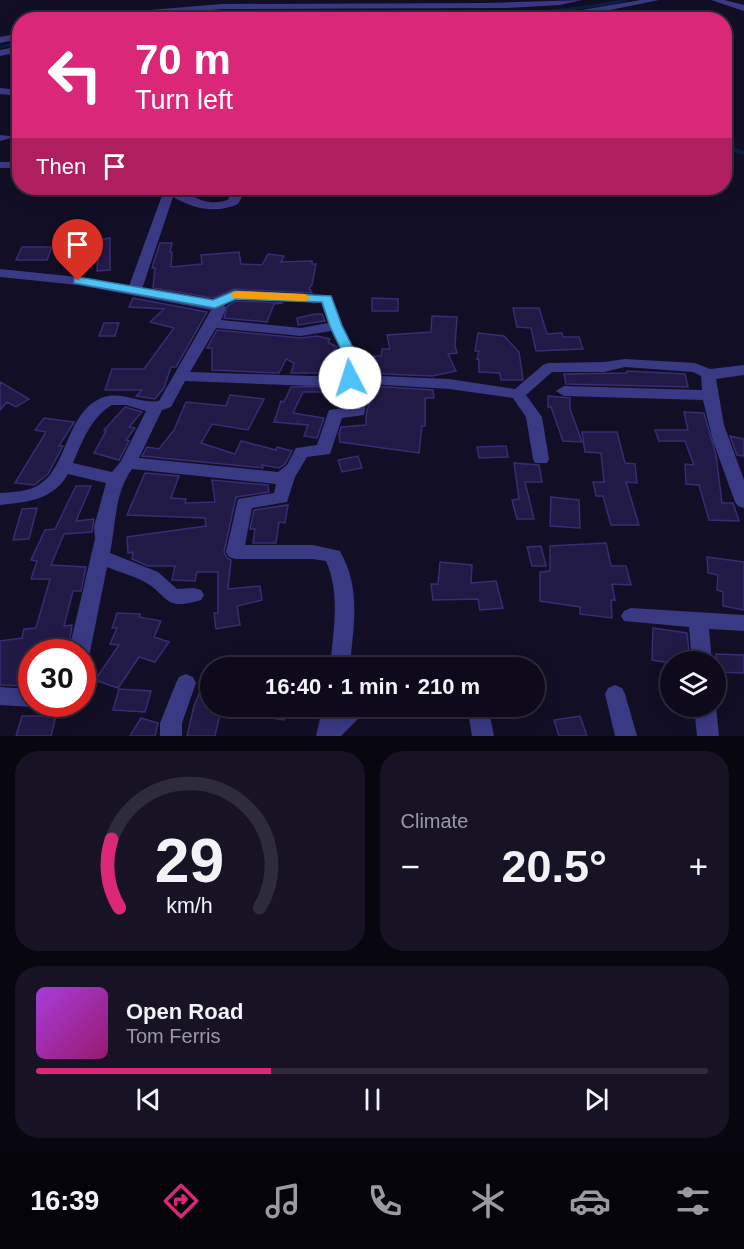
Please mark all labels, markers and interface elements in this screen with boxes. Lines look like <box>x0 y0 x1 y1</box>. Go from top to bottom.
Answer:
icon: left <box>36 36 114 114</box>
text: 70 m <box>135 36 231 83</box>
text: Turn left <box>135 85 233 115</box>
icon: arrive <box>98 150 131 183</box>
text: Then <box>36 154 86 179</box>
pin <box>52 219 103 281</box>
icon: arrive <box>61 228 94 261</box>
position arrow <box>318 346 382 410</box>
speed limit sign: 30 <box>18 639 96 717</box>
map controls <box>660 651 726 717</box>
button: layers <box>660 651 726 717</box>
text: 16:40 · 1 min · 210 m <box>265 674 480 699</box>
text: Climate <box>401 810 468 832</box>
text: 29 <box>155 826 224 895</box>
text: 20.5° <box>501 841 607 892</box>
text: − <box>401 848 420 885</box>
text: + <box>689 848 708 885</box>
text: km/h <box>167 894 213 918</box>
text: Open Road <box>126 999 243 1024</box>
text: Tom Ferris <box>126 1025 220 1047</box>
icon: previous <box>132 1083 165 1116</box>
icon: pause <box>356 1083 389 1116</box>
icon: next <box>580 1083 613 1116</box>
icon: directions <box>160 1180 202 1222</box>
icon: music <box>262 1180 304 1222</box>
icon: phone <box>364 1180 406 1222</box>
icon: climate <box>467 1180 509 1222</box>
icon: car <box>569 1180 611 1222</box>
icon: filters <box>672 1180 714 1222</box>
text: 16:39 <box>30 1186 99 1216</box>

